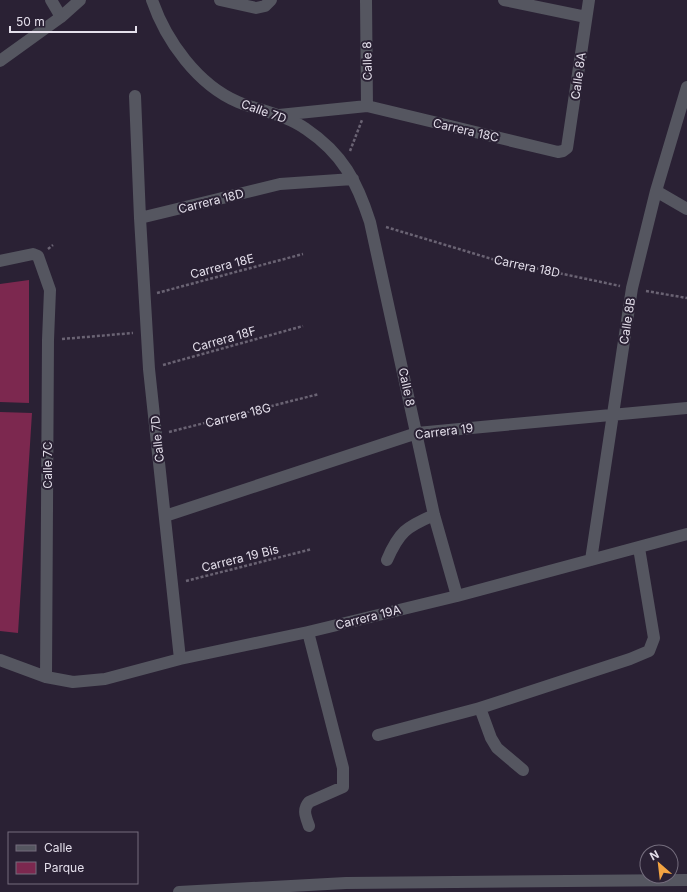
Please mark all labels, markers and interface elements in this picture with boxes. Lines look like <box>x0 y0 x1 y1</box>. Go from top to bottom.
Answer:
scale bar <box>10 8 136 34</box>
text: 50 m <box>16 14 45 29</box>
street label: Calle 8 <box>359 41 375 81</box>
street label: Calle 8A <box>567 51 589 101</box>
street label: Calle 7D <box>239 96 289 126</box>
street label: Carrera 18C <box>432 115 501 145</box>
street label: Carrera 18D <box>177 186 245 216</box>
street label: Carrera 18E <box>188 250 256 282</box>
street label: Carrera 18D <box>493 252 561 280</box>
street label: Calle 8B <box>616 296 638 345</box>
street label: Carrera 18F <box>190 323 258 355</box>
street label: Calle 8 <box>396 366 418 408</box>
street label: Carrera 18G <box>203 400 273 430</box>
street label: Calle 7D <box>147 415 167 463</box>
street label: Carrera 19 <box>414 420 474 442</box>
street label: Calle 7C <box>40 441 55 489</box>
street label: Carrera 19 Bis <box>200 541 280 575</box>
street label: Carrera 19A <box>334 602 402 632</box>
legend <box>8 832 138 884</box>
text: Calle <box>44 840 72 855</box>
north arrow <box>639 844 679 884</box>
text: N <box>647 847 661 863</box>
text: Parque <box>44 860 84 875</box>

